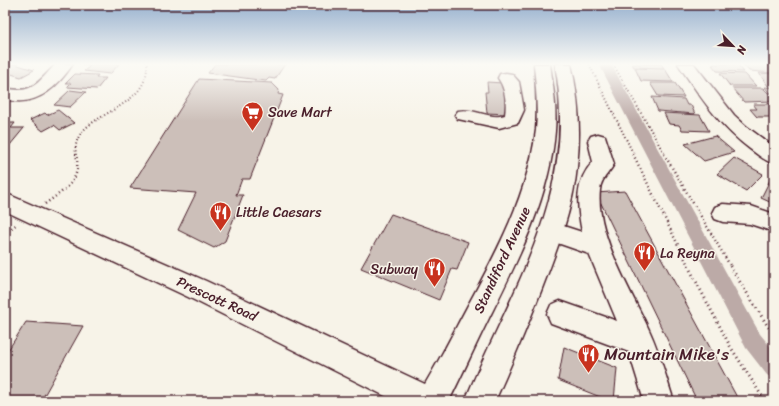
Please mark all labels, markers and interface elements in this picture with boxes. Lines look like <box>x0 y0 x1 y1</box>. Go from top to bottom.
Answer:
north arrow <box>713 26 753 66</box>
text: N <box>731 42 752 58</box>
supermarket icon: Save Mart <box>240 99 266 132</box>
place label: Save Mart <box>268 100 333 125</box>
restaurant icon: Little Caesars <box>208 199 234 232</box>
place label: Little Caesars <box>236 200 322 225</box>
street label: Standiford Avenue <box>466 202 538 318</box>
restaurant icon: La Reyna <box>631 240 657 273</box>
place label: La Reyna <box>660 241 715 266</box>
restaurant icon: Subway <box>421 256 447 289</box>
place label: Subway <box>370 257 419 282</box>
street label: Prescott Road <box>172 269 263 329</box>
place label: Mountain Mike's <box>604 339 729 369</box>
restaurant icon: Mountain Mike's <box>575 341 601 374</box>

